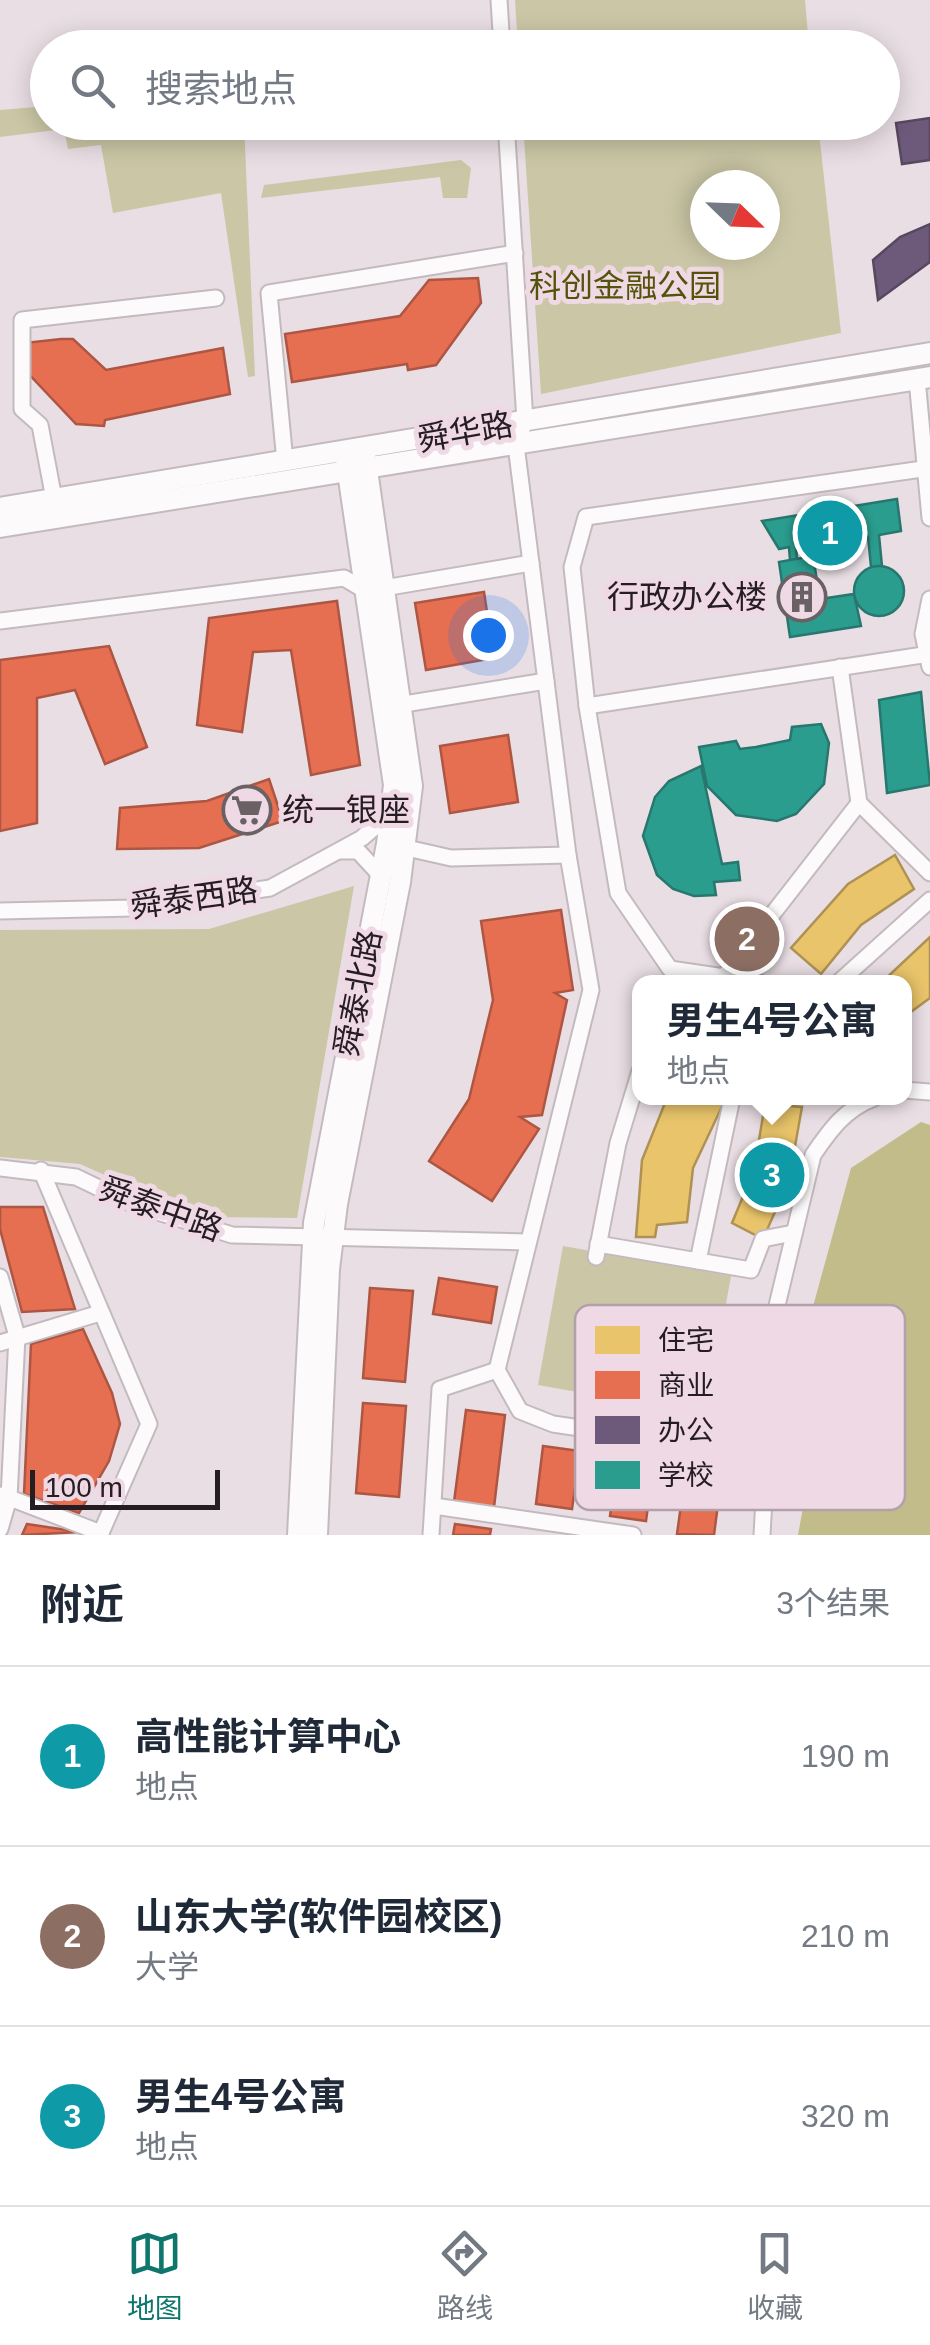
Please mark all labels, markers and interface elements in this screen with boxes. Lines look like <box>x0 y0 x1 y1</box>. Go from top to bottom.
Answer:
search box <box>30 30 900 140</box>
icon: search <box>65 58 120 113</box>
text: 搜索地点 <box>145 68 297 110</box>
north arrow <box>690 170 780 260</box>
park label: 科创金融公园 <box>529 268 721 304</box>
street label: 舜华路 <box>415 406 515 458</box>
pin: 1 <box>798 496 862 570</box>
building icon: 行政办公楼 <box>776 571 828 623</box>
place label: 行政办公楼 <box>607 579 767 615</box>
your location <box>463 610 514 661</box>
supermarket icon: 统一银座 <box>221 784 273 836</box>
place label: 统一银座 <box>282 792 410 828</box>
street label: 舜泰西路 <box>128 871 260 925</box>
pin: 2 <box>714 902 780 976</box>
street label: 舜泰北路 <box>328 927 388 1059</box>
popup <box>632 975 912 1105</box>
text: 男生4号公寓 <box>666 1000 878 1042</box>
text: 地点 <box>666 1053 730 1089</box>
pin: 3 <box>740 1138 804 1212</box>
street label: 舜泰中路 <box>95 1170 227 1248</box>
legend <box>575 1305 905 1510</box>
text: 住宅 <box>658 1325 714 1356</box>
text: 商业 <box>658 1370 714 1401</box>
text: 办公 <box>658 1415 714 1446</box>
text: 学校 <box>658 1460 714 1491</box>
scale bar <box>30 1465 220 1510</box>
text: 100 m <box>45 1472 123 1503</box>
text: 附近 <box>40 1581 124 1628</box>
text: 3个结果 <box>776 1585 890 1621</box>
text: 高性能计算中心 <box>135 1716 401 1758</box>
text: 1 <box>64 1738 81 1774</box>
text: 190 m <box>801 1738 890 1774</box>
text: 地点 <box>135 1769 199 1805</box>
text: 山东大学(软件园校区) <box>135 1896 502 1938</box>
text: 2 <box>64 1918 81 1954</box>
text: 210 m <box>801 1918 890 1954</box>
text: 大学 <box>135 1949 199 1985</box>
text: 男生4号公寓 <box>135 2076 346 2118</box>
text: 3 <box>64 2098 81 2134</box>
text: 320 m <box>801 2098 890 2134</box>
text: 地点 <box>135 2129 199 2165</box>
tab: 地图 <box>127 2226 183 2326</box>
tab: 路线 <box>437 2226 493 2326</box>
tab: 收藏 <box>747 2226 803 2326</box>

